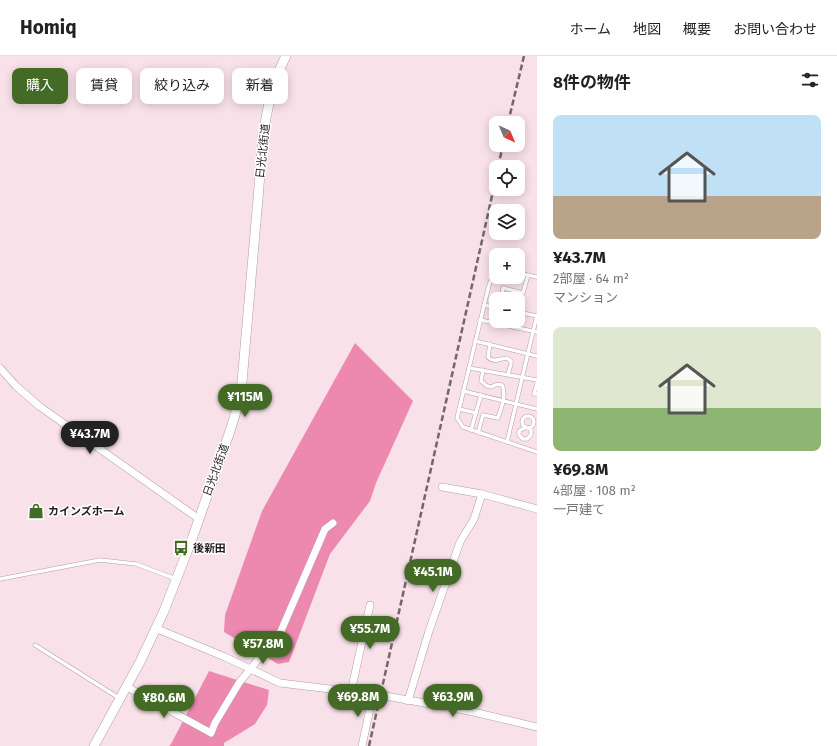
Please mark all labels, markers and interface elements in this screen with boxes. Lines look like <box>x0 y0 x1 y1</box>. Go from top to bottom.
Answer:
text: Homiq <box>20 16 77 39</box>
text: ホーム <box>569 21 611 38</box>
text: 地図 <box>633 21 661 38</box>
text: 概要 <box>683 21 711 38</box>
text: お問い合わせ <box>733 21 817 38</box>
chip: 購入 <box>12 68 68 104</box>
chip: 賃貸 <box>76 68 132 104</box>
chip: 絞り込み <box>140 68 224 104</box>
chip: 新着 <box>232 68 288 104</box>
icon: filters <box>799 69 821 91</box>
text: 8件の物件 <box>553 72 631 93</box>
north arrow <box>489 116 525 152</box>
map controls <box>489 116 525 328</box>
street label: 日光北街道 <box>254 123 272 179</box>
icon: home <box>651 141 723 213</box>
button: locate <box>489 160 525 196</box>
button: layers <box>489 204 525 240</box>
text: ¥43.7M <box>553 247 606 268</box>
button: + <box>489 248 525 284</box>
text: 2部屋 · 64 m² <box>553 271 629 286</box>
text: マンション <box>553 290 618 305</box>
button: − <box>489 292 525 328</box>
icon: home <box>651 353 723 425</box>
pin: ¥115M <box>217 384 273 418</box>
text: ¥115M <box>227 389 263 404</box>
pin: ¥43.7M <box>57 421 123 455</box>
text: ¥43.7M <box>70 426 110 441</box>
street label: 日光北街道 <box>200 442 232 498</box>
text: ¥69.8M <box>553 459 608 480</box>
text: 4部屋 · 108 m² <box>553 483 636 498</box>
shop icon: カインズホーム <box>27 502 45 520</box>
text: 一戸建て <box>553 502 605 517</box>
place label: カインズホーム <box>48 505 124 518</box>
bus stop icon: 後新田 <box>172 539 190 557</box>
place label: 後新田 <box>193 542 226 555</box>
pin: ¥45.1M <box>400 559 466 593</box>
text: ¥45.1M <box>413 564 453 579</box>
pin: ¥55.7M <box>337 616 403 650</box>
text: ¥55.7M <box>350 621 390 636</box>
pin: ¥57.8M <box>230 631 296 665</box>
text: ¥57.8M <box>243 636 283 651</box>
pin: ¥69.8M <box>325 684 391 718</box>
pin: ¥63.9M <box>420 684 486 718</box>
pin: ¥80.6M <box>131 685 197 719</box>
text: ¥69.8M <box>337 689 379 704</box>
text: ¥63.9M <box>432 689 474 704</box>
text: ¥80.6M <box>143 690 185 705</box>

